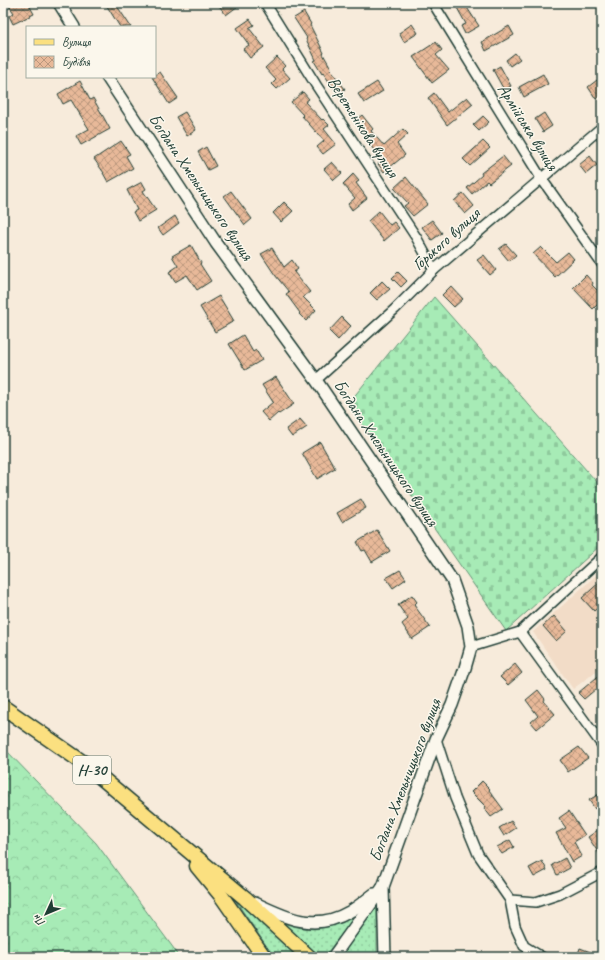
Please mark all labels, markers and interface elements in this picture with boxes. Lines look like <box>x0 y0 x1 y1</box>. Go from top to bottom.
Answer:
legend <box>26 26 156 78</box>
text: Вулиця <box>62 34 91 50</box>
text: Будівля <box>62 54 91 70</box>
street label: Веретенікова вулиця <box>323 73 404 183</box>
street label: Армійська вулиця <box>493 80 563 175</box>
street label: Богдана Хмельницького вулиця <box>144 110 258 265</box>
street label: Горького вулиця <box>408 202 485 275</box>
street label: Богдана Хмельницького вулиця <box>329 376 443 531</box>
street label: Богдана Хмельницького вулиця <box>364 695 446 864</box>
road number: Н-30 <box>73 756 111 784</box>
north arrow <box>26 894 66 934</box>
text: Пн <box>29 911 48 930</box>

